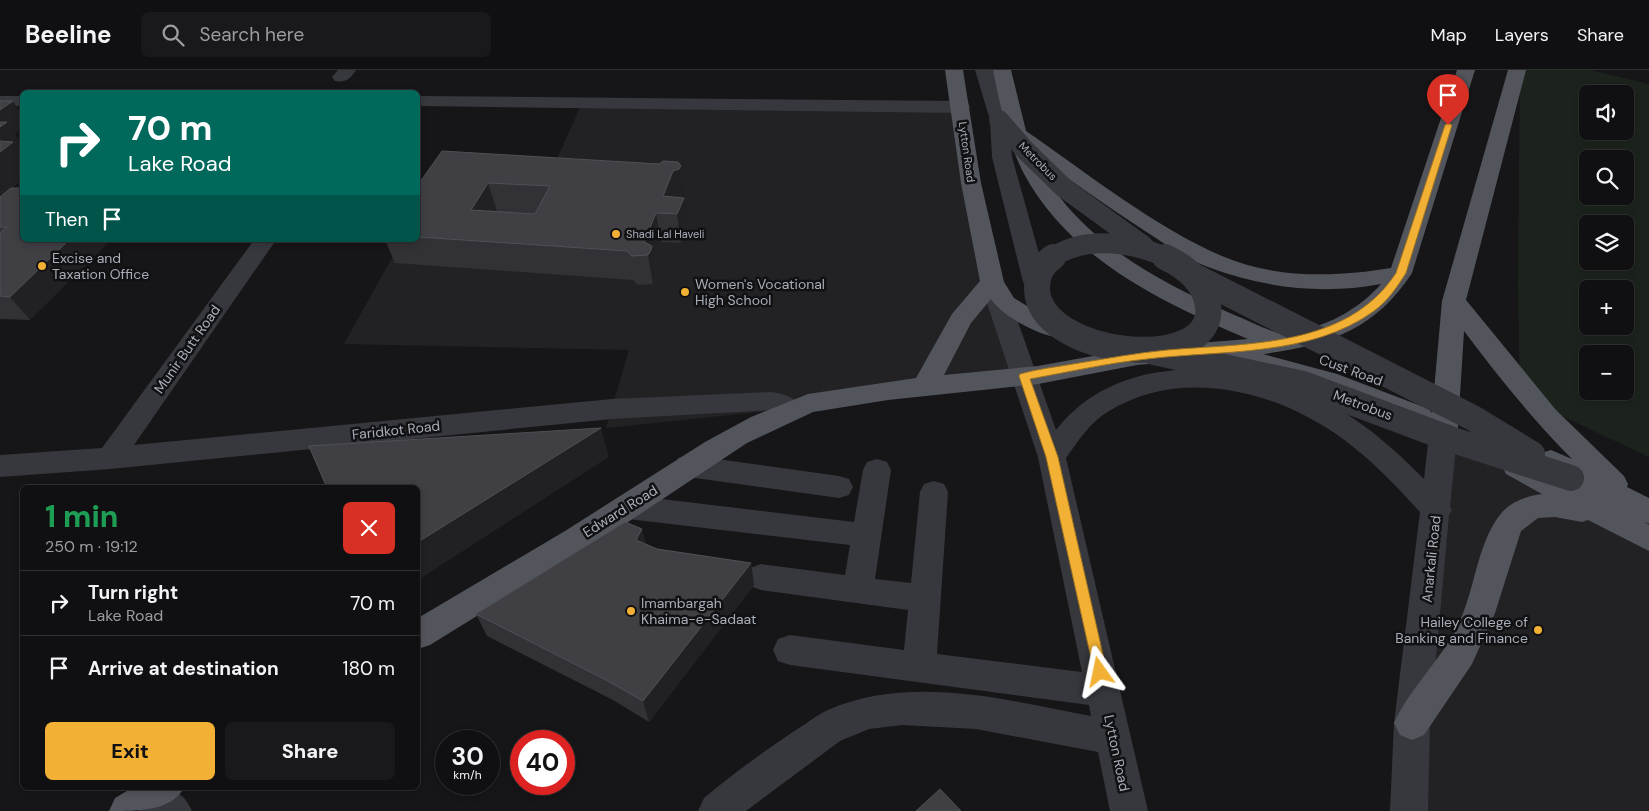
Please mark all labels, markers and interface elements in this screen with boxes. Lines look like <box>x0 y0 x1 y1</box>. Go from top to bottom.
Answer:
search box <box>141 12 491 57</box>
text: Beeline <box>25 19 111 50</box>
icon: search <box>159 21 187 49</box>
text: Search here <box>199 22 304 47</box>
text: Map <box>1431 23 1467 47</box>
text: Layers <box>1495 23 1549 47</box>
text: Share <box>1577 23 1624 47</box>
pin <box>1427 74 1469 125</box>
icon: arrive <box>1434 81 1462 109</box>
map controls <box>1579 85 1634 400</box>
button: sound <box>1579 85 1634 140</box>
text: 70 m <box>128 105 212 151</box>
icon: right <box>45 110 110 175</box>
street label: Lytton Road <box>956 121 978 183</box>
street label: Metrobus <box>1016 139 1060 183</box>
text: Lake Road <box>128 149 231 178</box>
button: search <box>1579 150 1634 205</box>
icon: arrive <box>98 205 126 233</box>
text: Then <box>45 207 88 232</box>
button: layers <box>1579 215 1634 270</box>
place label: Shadi Lal Haveli <box>626 227 704 241</box>
marker: Shadi Lal Haveli <box>610 228 622 240</box>
place label: Excise and Taxation Office <box>52 249 149 283</box>
marker: Excise and Taxation Office <box>36 260 48 272</box>
place label: Women's Vocational High School <box>695 275 825 309</box>
button: + <box>1579 280 1634 335</box>
marker: Women's Vocational High School <box>679 286 691 298</box>
street label: Munir Butt Road <box>150 301 224 397</box>
button: − <box>1579 345 1634 400</box>
street label: Cust Road <box>1317 350 1385 390</box>
street label: Metrobus <box>1331 386 1395 424</box>
street label: Faridkot Road <box>351 416 441 444</box>
street label: Edward Road <box>579 481 661 541</box>
text: 1 min <box>45 497 118 536</box>
button: close <box>343 502 395 554</box>
street label: Anarkali Road <box>1417 515 1445 603</box>
text: 250 m · 19:12 <box>45 536 138 557</box>
text: Turn right <box>88 580 178 605</box>
icon: right <box>45 589 73 617</box>
text: 70 m <box>350 591 395 616</box>
place label: Imambargah Khaima-e-Sadaat <box>641 594 756 628</box>
text: Lake Road <box>88 605 163 626</box>
marker: Imambargah Khaima-e-Sadaat <box>625 605 637 617</box>
place label: Hailey College of Banking and Finance <box>1395 613 1528 647</box>
marker: Hailey College of Banking and Finance <box>1532 624 1544 636</box>
position arrow <box>1073 645 1125 697</box>
icon: arrive <box>45 654 73 682</box>
text: Arrive at destination <box>88 656 279 681</box>
text: 180 m <box>343 656 395 681</box>
street label: Lytton Road <box>1100 713 1134 793</box>
button: Exit <box>45 722 215 780</box>
button: Share <box>225 722 395 780</box>
speed limit sign: 40 <box>510 730 575 795</box>
text: 30 <box>451 740 484 773</box>
text: km/h <box>453 767 482 783</box>

